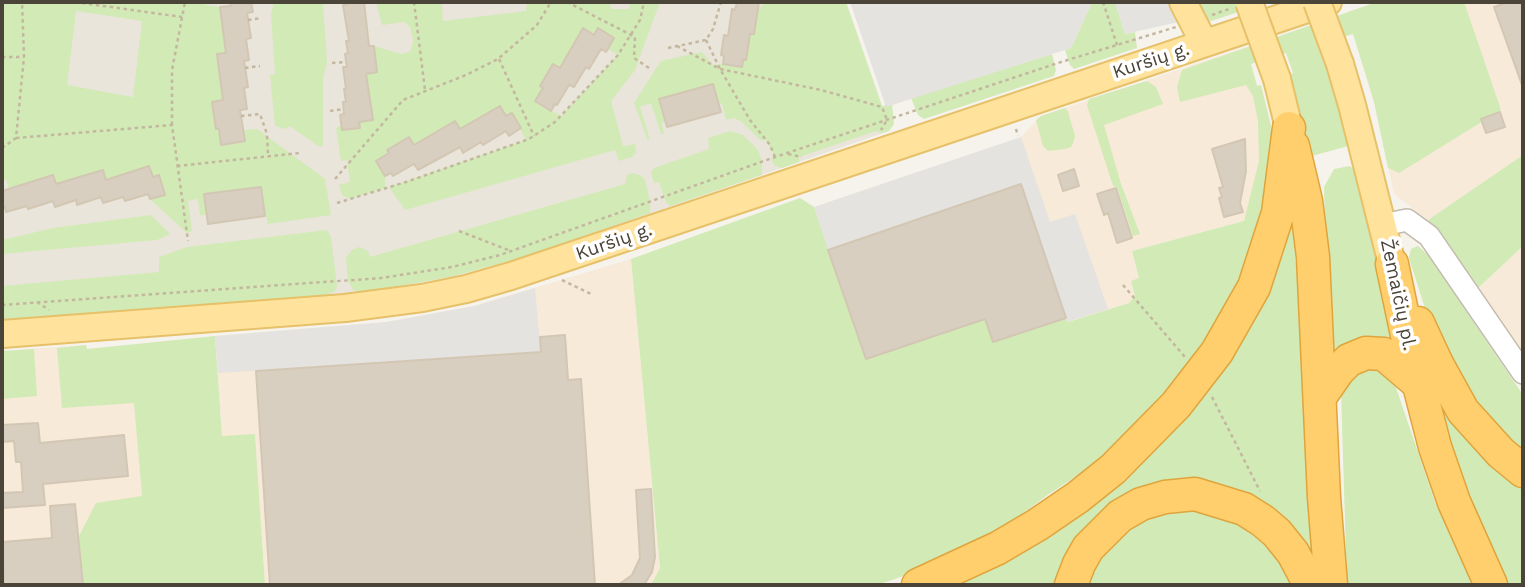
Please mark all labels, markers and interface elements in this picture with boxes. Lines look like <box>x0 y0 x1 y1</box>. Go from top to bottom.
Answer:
street label: Kuršių g. <box>1110 38 1192 84</box>
street label: Kuršių g. <box>573 218 655 266</box>
street label: Žemaičių pl. <box>1375 237 1421 353</box>

